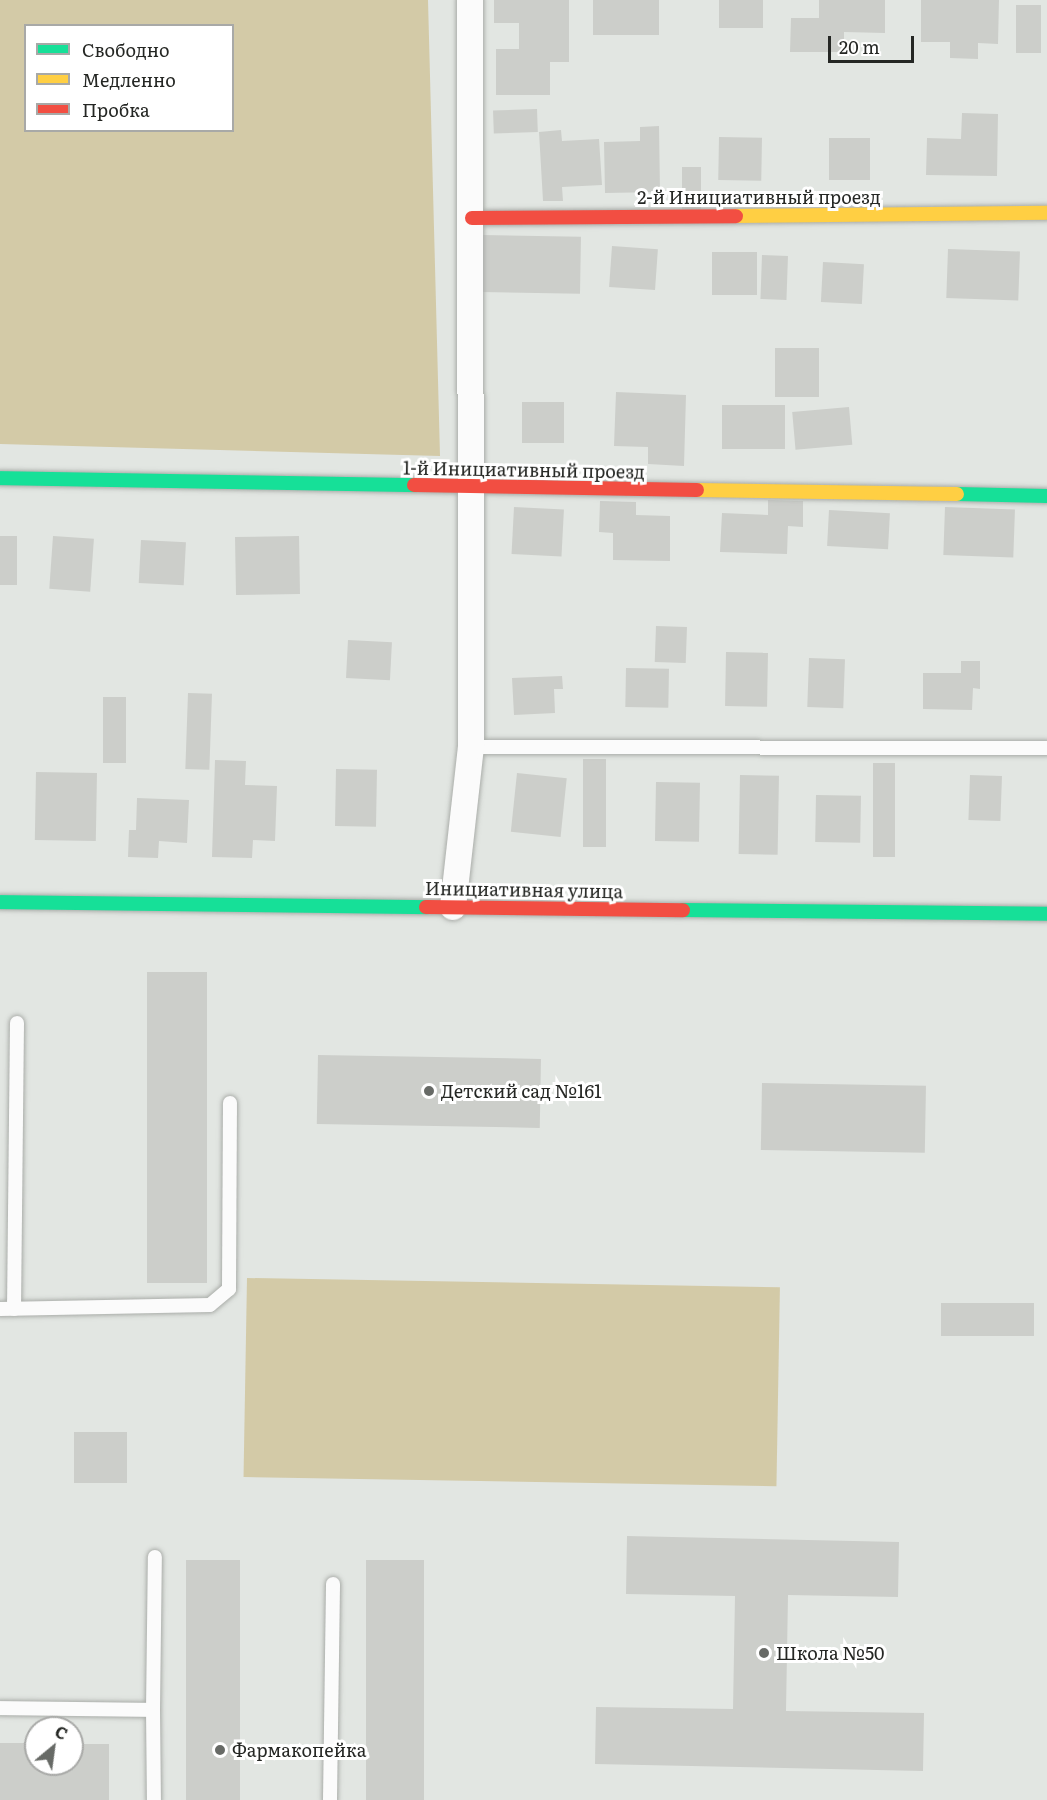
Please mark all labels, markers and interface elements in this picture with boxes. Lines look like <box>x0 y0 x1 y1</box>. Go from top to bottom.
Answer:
legend <box>24 24 234 132</box>
scale bar <box>831 24 916 62</box>
text: 20 m <box>839 33 880 60</box>
text: Свободно <box>82 36 170 63</box>
text: Медленно <box>82 66 176 93</box>
text: Пробка <box>82 96 150 123</box>
street label: 2-й Инициативный проезд <box>637 186 881 208</box>
street label: 1-й Инициативный проезд <box>403 457 645 483</box>
street label: Инициативная улица <box>425 877 623 903</box>
place label: Детский сад №161 <box>441 1080 601 1102</box>
marker: Детский сад №161 <box>422 1084 436 1098</box>
place label: Школа №50 <box>776 1642 884 1664</box>
marker: Школа №50 <box>757 1646 771 1660</box>
north arrow <box>24 1716 84 1776</box>
text: С <box>51 1719 73 1745</box>
place label: Фармакопейка <box>232 1739 366 1761</box>
marker: Фармакопейка <box>213 1743 227 1757</box>

